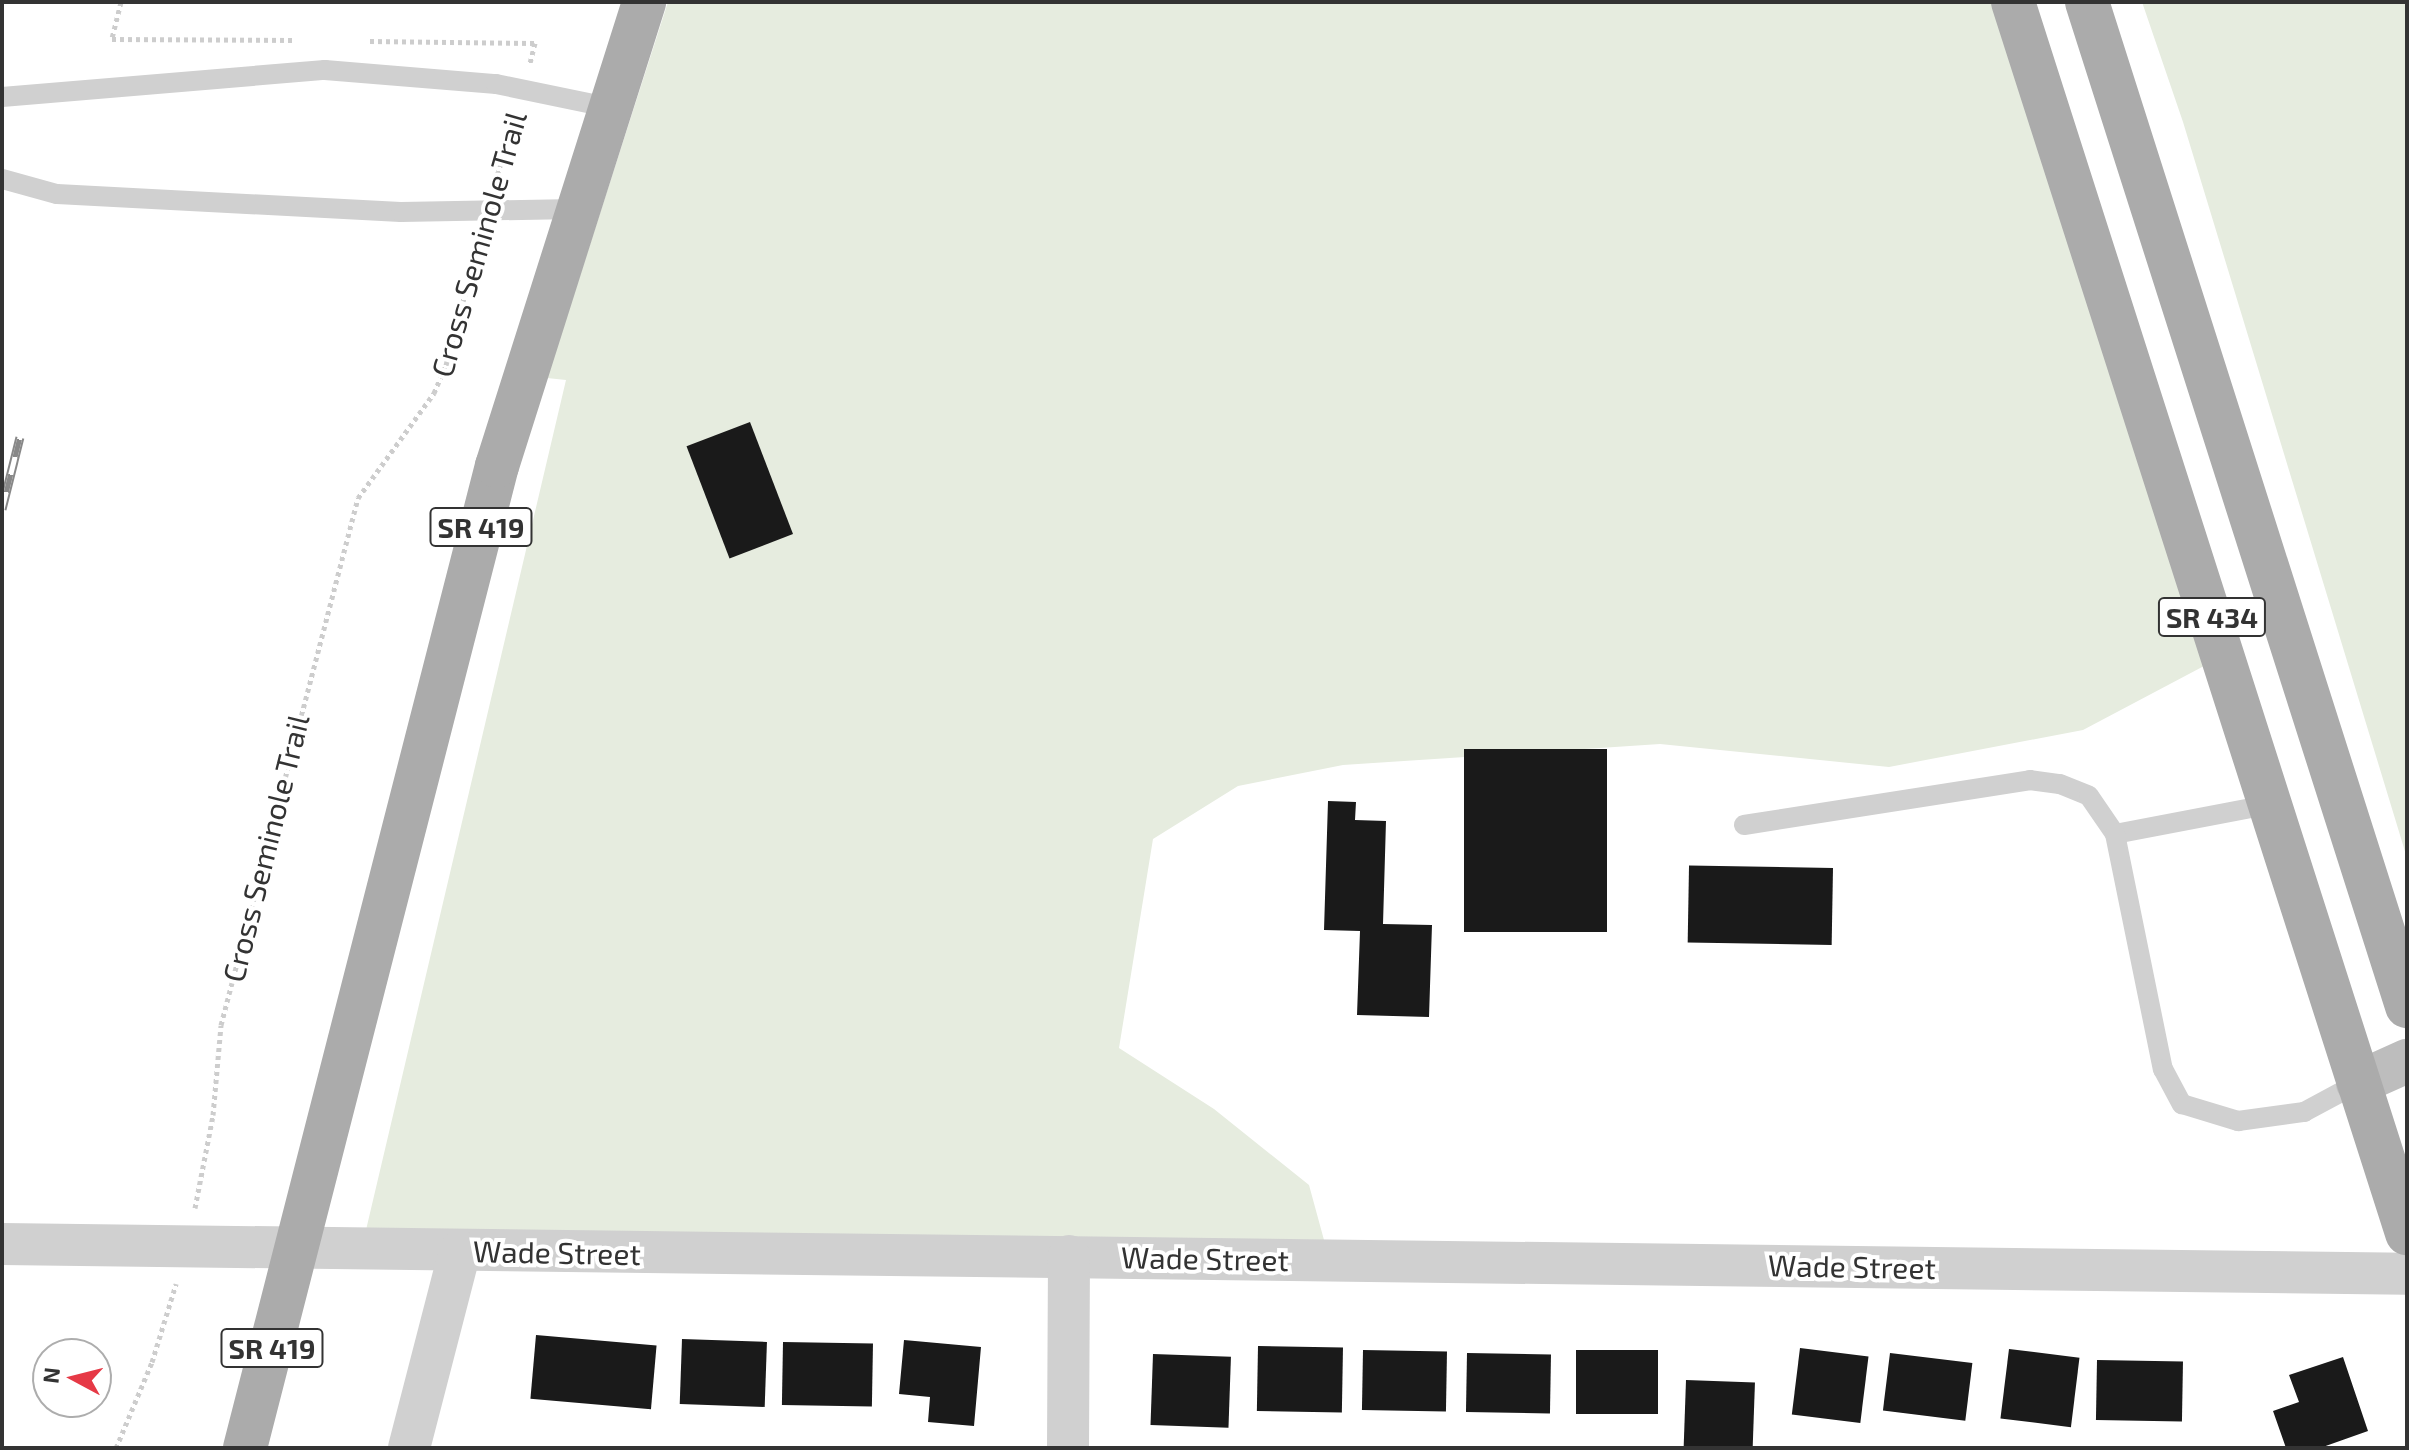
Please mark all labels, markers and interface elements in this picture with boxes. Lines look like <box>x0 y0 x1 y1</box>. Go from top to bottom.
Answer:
street label: Cross Seminole Trail <box>423 107 533 381</box>
road number: SR 419 <box>429 503 533 551</box>
road number: SR 434 <box>2156 593 2268 641</box>
street label: Cross Seminole Trail <box>214 710 316 986</box>
street label: Wade Street <box>473 1233 641 1271</box>
street label: Wade Street <box>1121 1239 1289 1277</box>
street label: Wade Street <box>1768 1247 1936 1285</box>
road number: SR 419 <box>220 1324 324 1372</box>
north arrow <box>32 1338 112 1418</box>
text: N <box>36 1366 64 1385</box>

